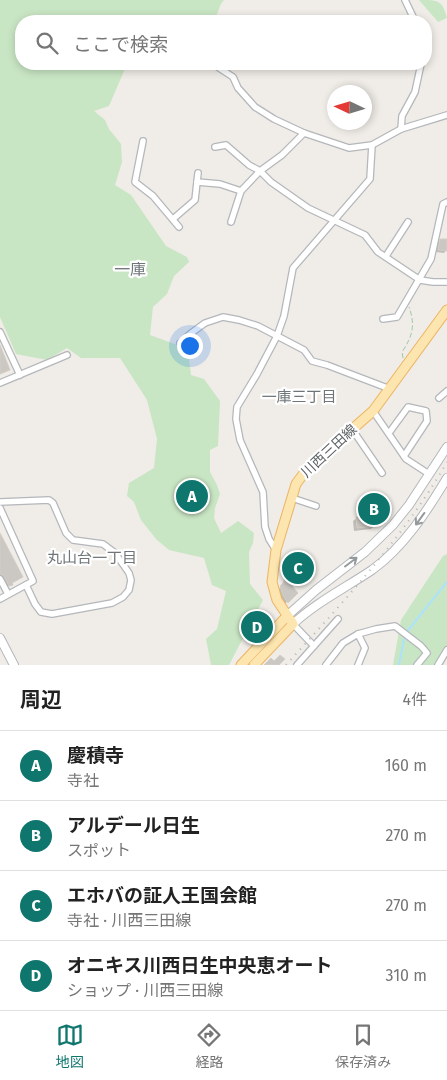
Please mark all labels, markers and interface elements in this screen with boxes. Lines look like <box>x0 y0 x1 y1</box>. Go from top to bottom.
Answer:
search box <box>15 15 432 70</box>
icon: search <box>33 29 61 57</box>
text: ここで検索 <box>73 33 168 56</box>
north arrow <box>327 85 372 130</box>
district label: 一庫 <box>114 260 146 279</box>
your location <box>177 333 203 359</box>
district label: 一庫三丁目 <box>261 388 337 406</box>
street label: 川西三田線 <box>298 421 360 481</box>
pin: A <box>176 477 208 515</box>
pin: B <box>358 490 390 528</box>
one-way arrow <box>415 512 425 526</box>
district label: 丸山台一丁目 <box>47 549 137 567</box>
pin: C <box>282 549 314 587</box>
one-way arrow <box>344 557 358 567</box>
pin: D <box>241 608 273 646</box>
text: 周辺 <box>20 687 62 713</box>
text: 4件 <box>402 690 427 709</box>
text: 慶積寺 <box>67 744 124 767</box>
text: A <box>31 756 41 775</box>
text: 160 m <box>385 756 427 775</box>
text: 寺社 <box>67 771 99 790</box>
text: アルデール日生 <box>67 814 200 837</box>
text: B <box>31 826 41 845</box>
text: 270 m <box>385 826 427 845</box>
text: スポット <box>67 841 131 860</box>
text: エホバの証人王国会館 <box>67 884 257 907</box>
text: C <box>31 896 41 915</box>
text: 270 m <box>385 896 427 915</box>
text: 寺社 · 川西三田線 <box>67 911 191 930</box>
text: オニキス川西日生中央恵オート <box>67 954 332 977</box>
text: D <box>31 966 41 985</box>
text: 310 m <box>386 966 427 985</box>
text: ショップ · 川西三田線 <box>67 981 223 1000</box>
tab: 地図 <box>56 1021 84 1071</box>
tab: 経路 <box>195 1021 223 1071</box>
tab: 保存済み <box>335 1021 391 1071</box>

